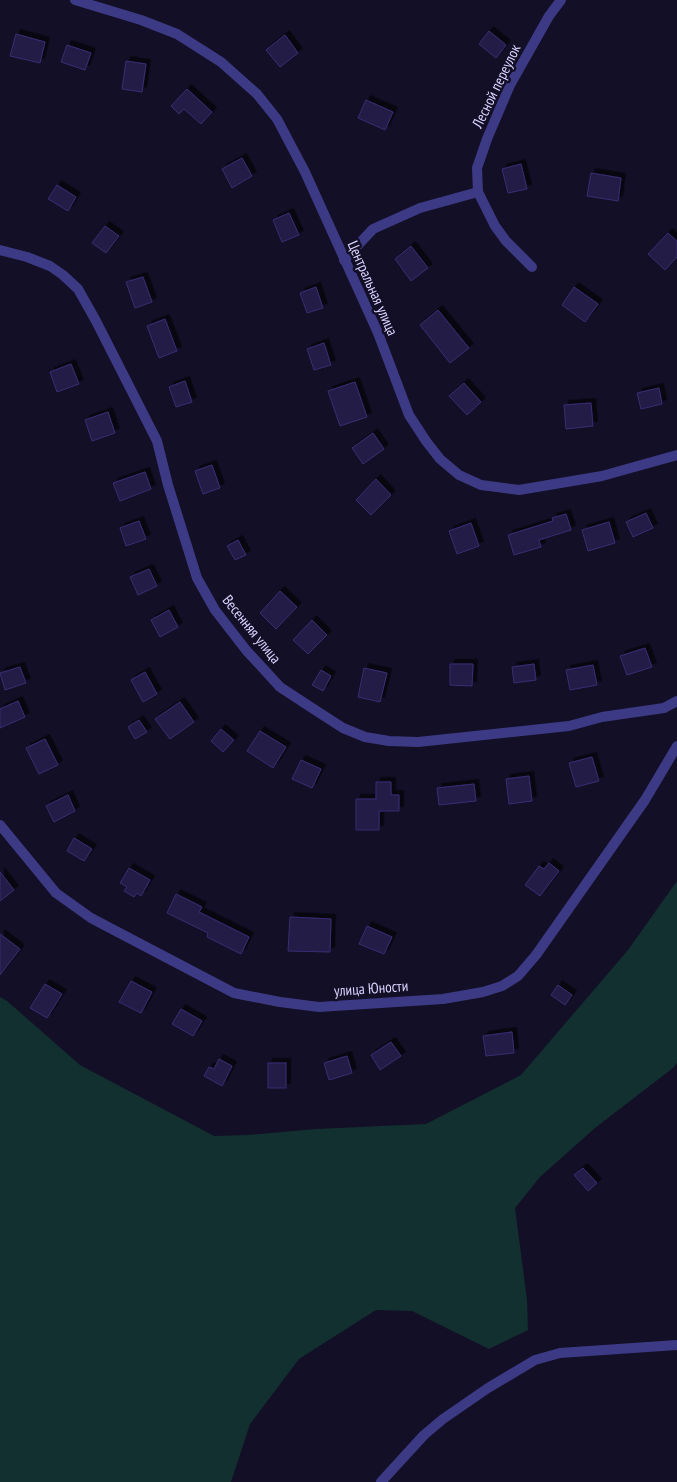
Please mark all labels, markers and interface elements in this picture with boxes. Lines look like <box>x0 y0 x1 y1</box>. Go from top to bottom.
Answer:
street label: Лесной переулок <box>467 41 524 132</box>
street label: Центральная улица <box>344 238 402 338</box>
street label: Весенняя улица <box>219 591 285 667</box>
street label: улица Юности <box>333 976 409 1000</box>

